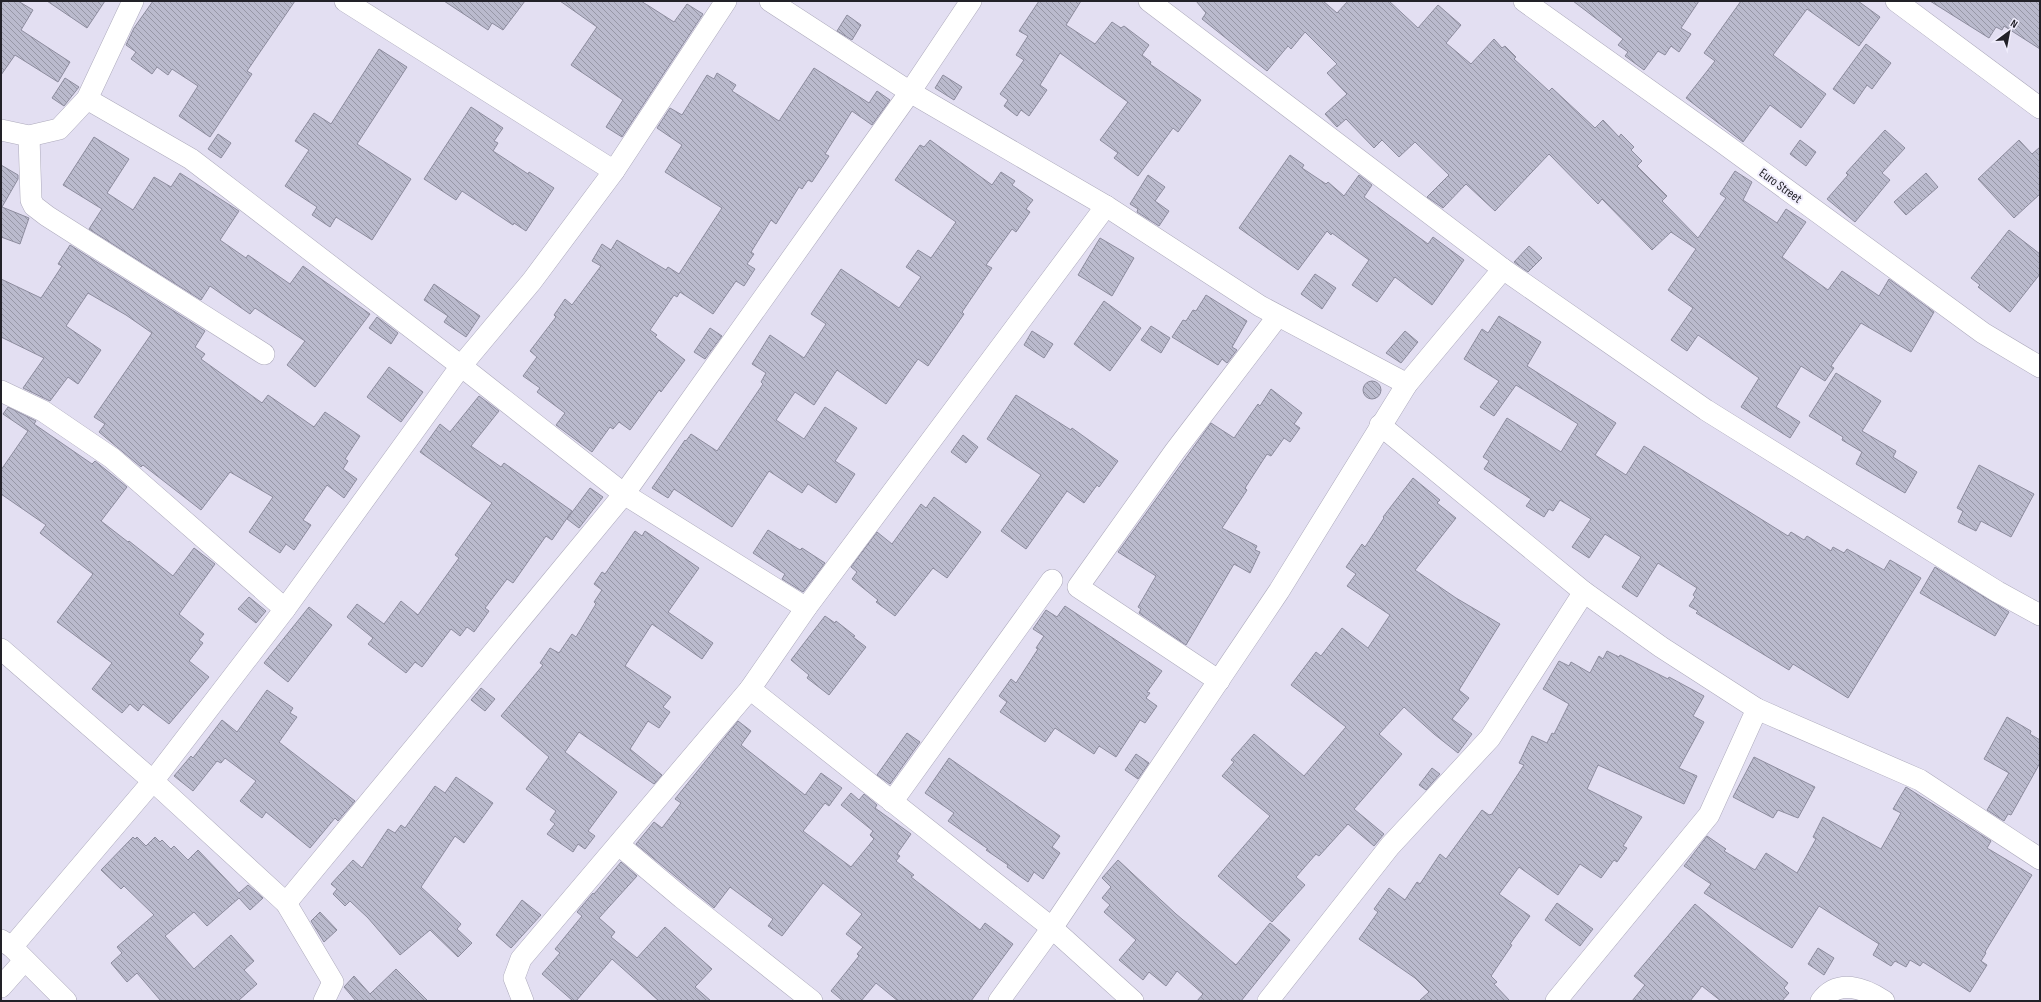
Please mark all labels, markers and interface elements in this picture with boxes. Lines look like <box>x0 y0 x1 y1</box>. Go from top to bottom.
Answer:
north arrow <box>1989 12 2029 52</box>
text: N <box>2008 17 2020 31</box>
street label: Euro Street <box>1756 165 1805 207</box>

